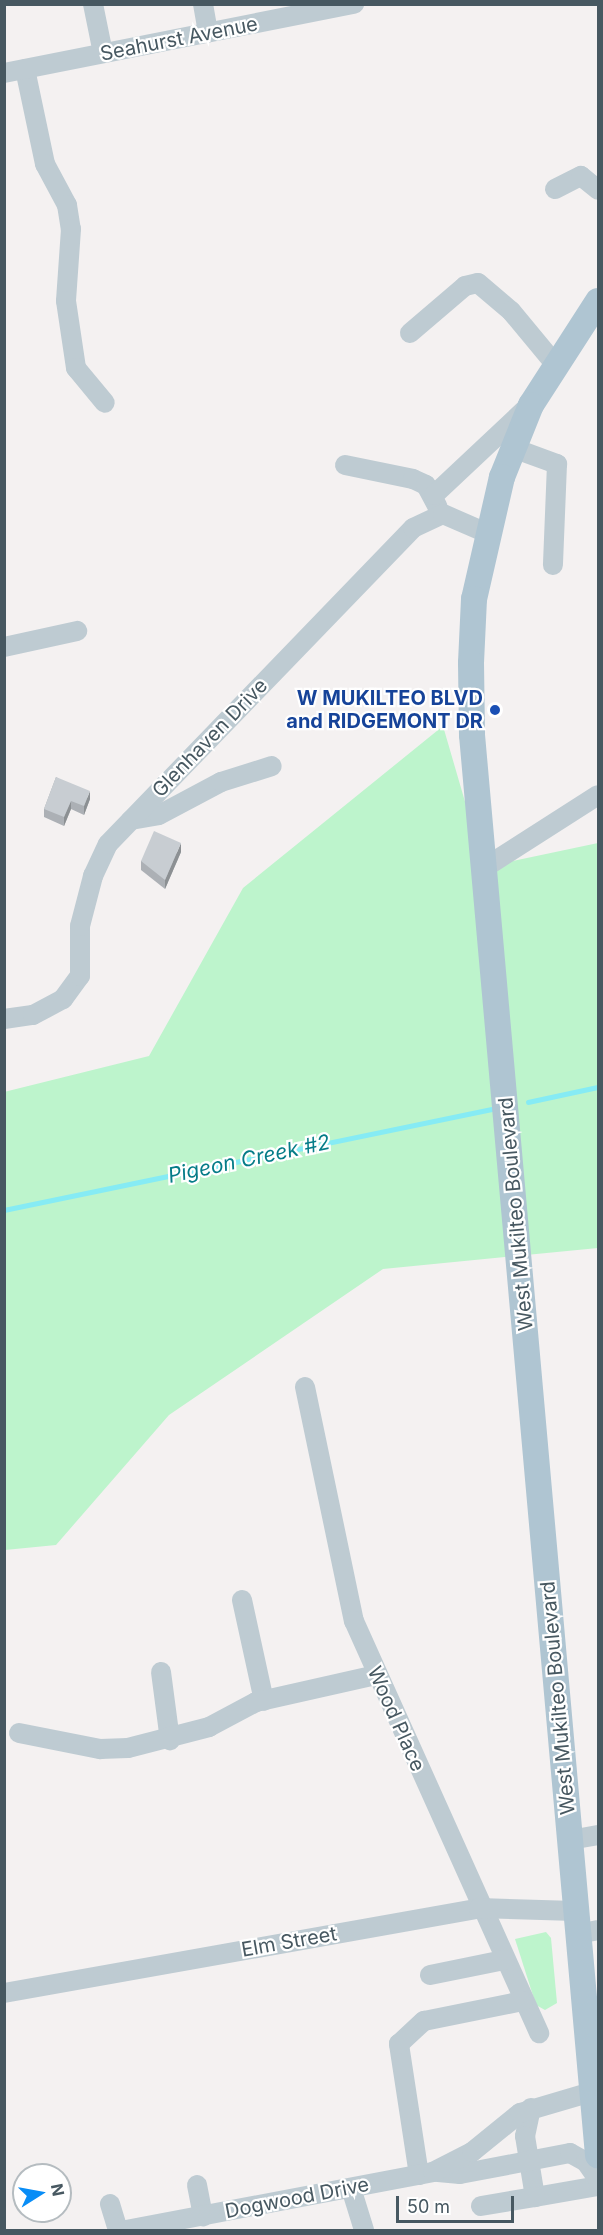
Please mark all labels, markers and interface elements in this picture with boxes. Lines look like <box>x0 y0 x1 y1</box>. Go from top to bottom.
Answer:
street label: Seahurst Avenue <box>98 12 260 66</box>
street label: Glenhaven Drive <box>147 674 273 802</box>
place label: W MUKILTEO BLVD and RIDGEMONT DR <box>286 686 483 733</box>
marker: W MUKILTEO BLVD and RIDGEMONT DR <box>488 703 502 717</box>
street label: West Mukilteo Boulevard <box>494 1096 538 1332</box>
water label: Pigeon Creek #2 <box>166 1130 332 1188</box>
street label: West Mukilteo Boulevard <box>536 1580 580 1816</box>
street label: Wood Place <box>362 1663 430 1775</box>
street label: Elm Street <box>239 1922 339 1962</box>
north arrow <box>12 2163 72 2223</box>
street label: Dogwood Drive <box>223 2172 371 2224</box>
text: N <box>47 2182 69 2198</box>
scale bar <box>399 2184 518 2222</box>
text: 50 m <box>407 2196 450 2217</box>

